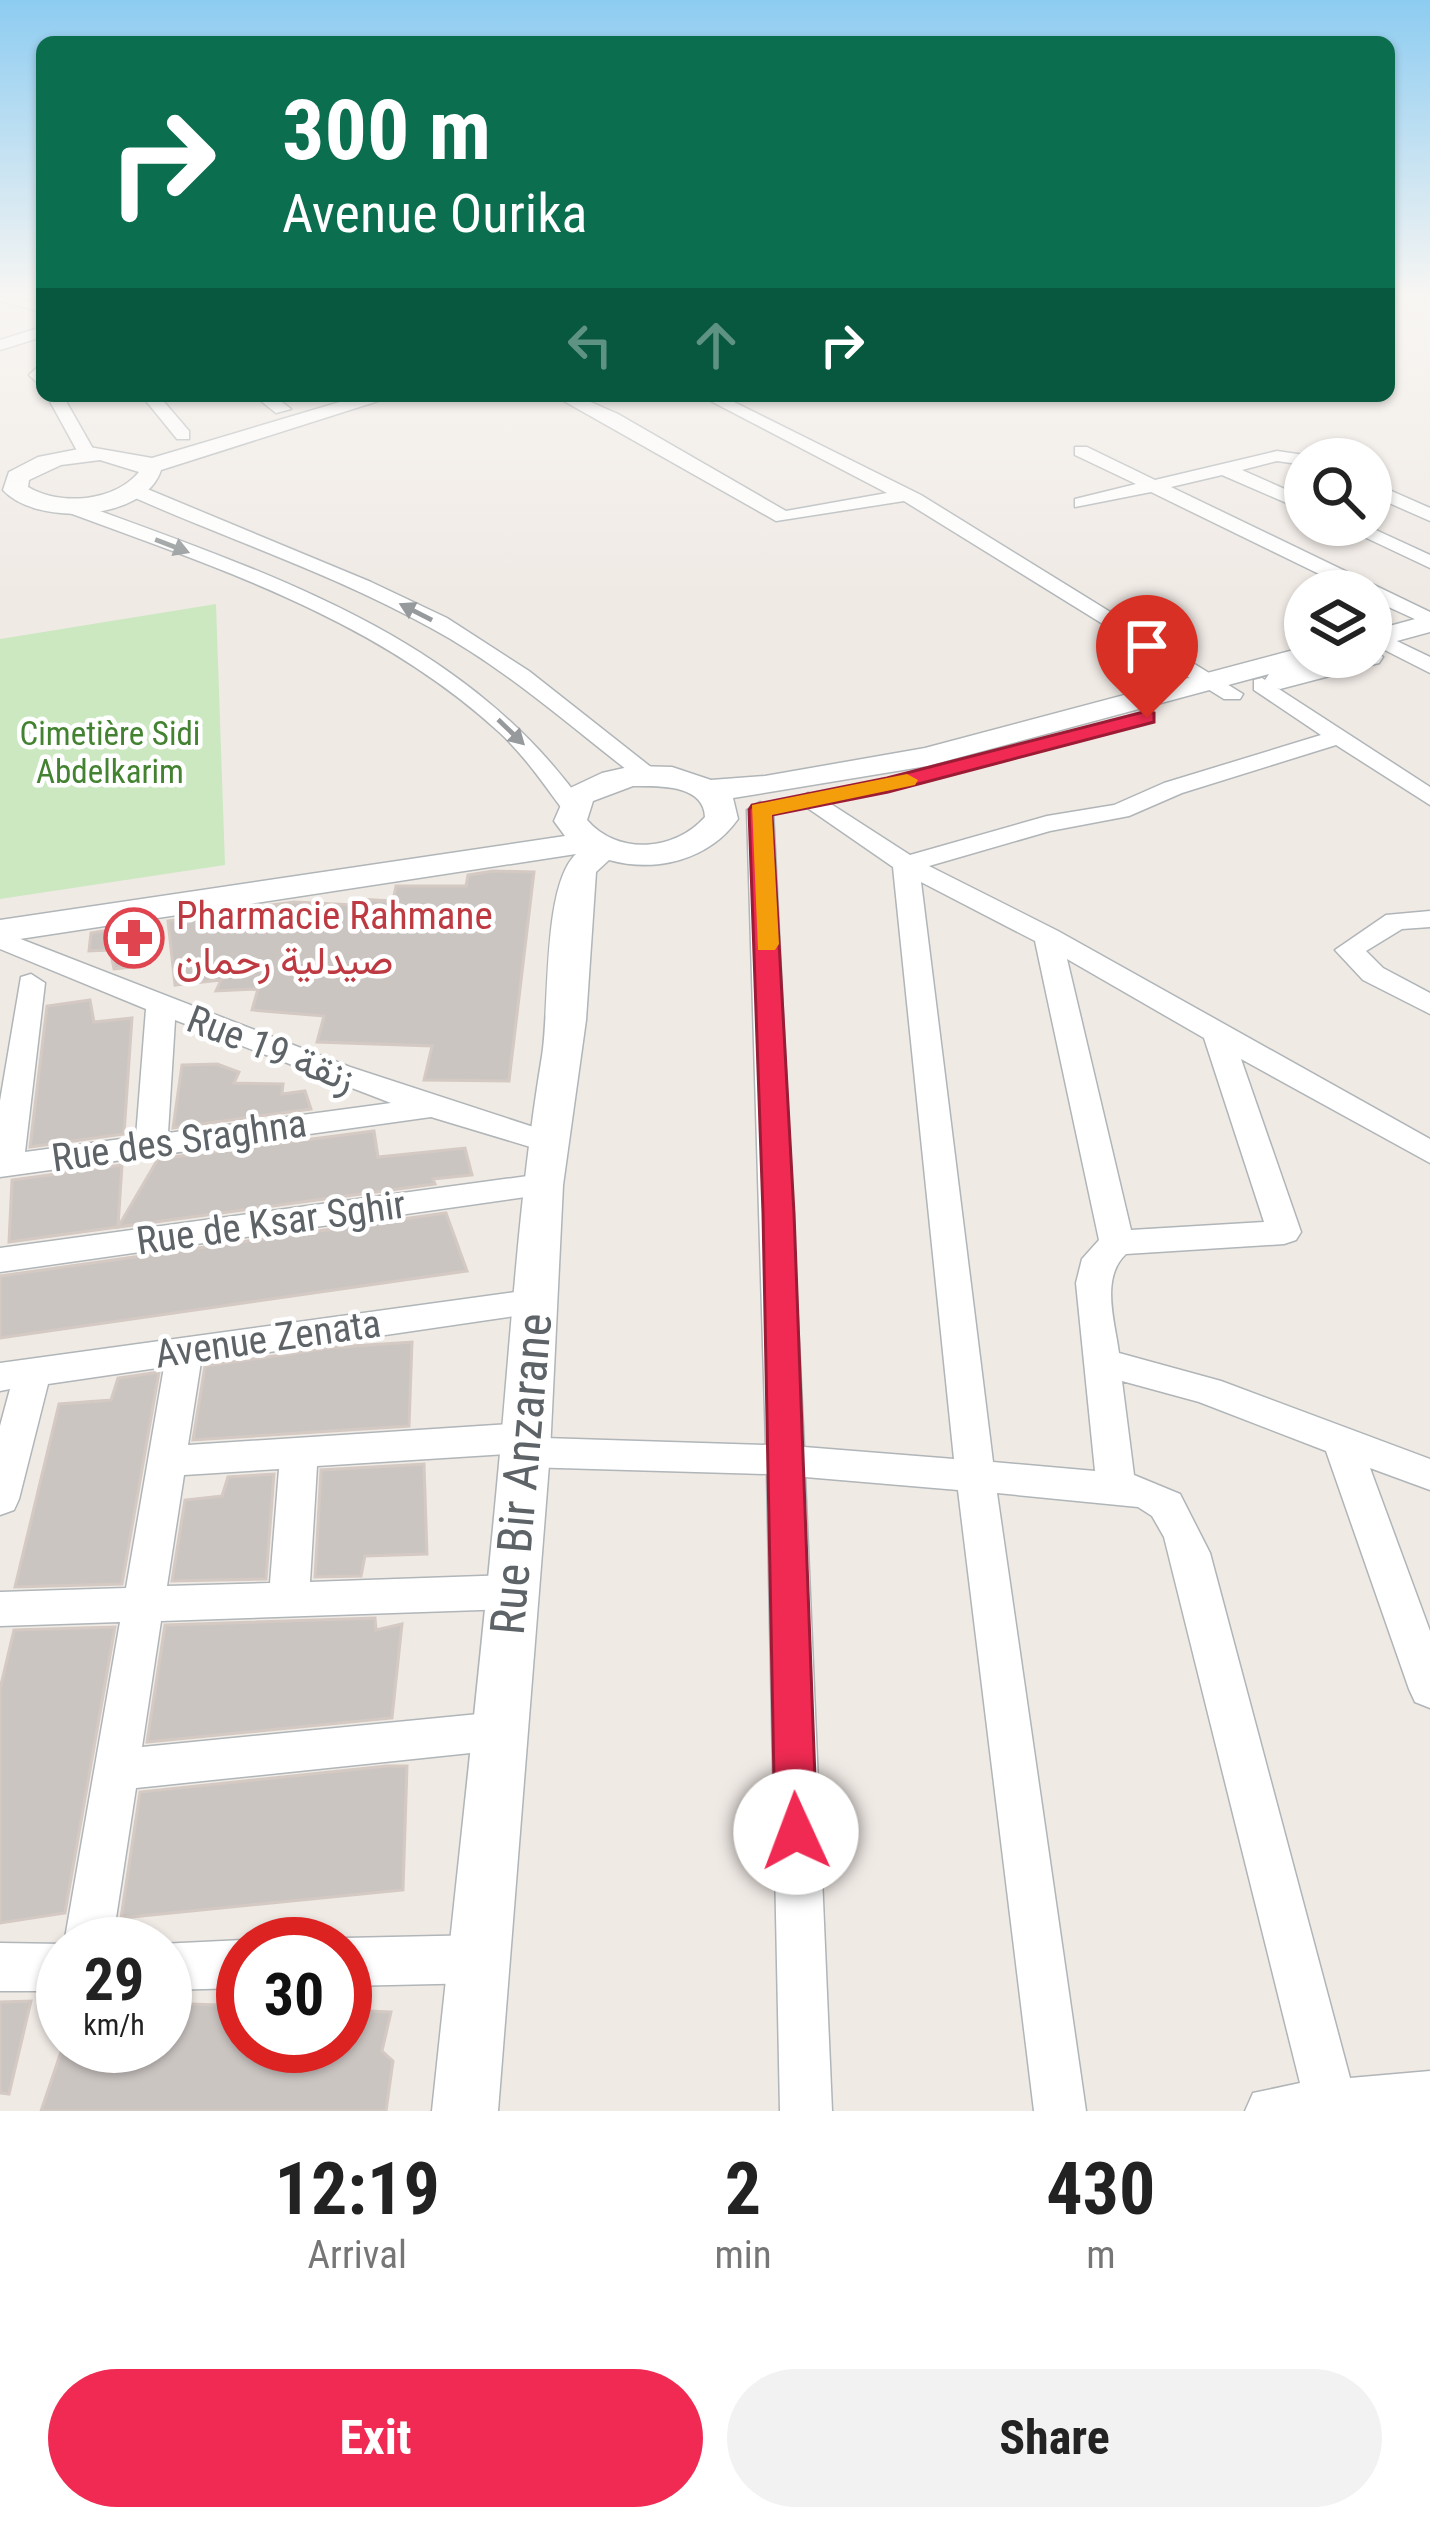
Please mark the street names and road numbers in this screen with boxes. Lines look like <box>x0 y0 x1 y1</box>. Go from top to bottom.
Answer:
street label: Rue 19 زنقة <box>180 996 361 1103</box>
street label: Rue des Sraghna <box>49 1100 309 1182</box>
street label: Rue de Ksar Sghir <box>134 1181 409 1265</box>
street label: Avenue Zenata <box>152 1300 384 1378</box>
street label: Rue Bir Anzarane <box>479 1311 563 1637</box>

